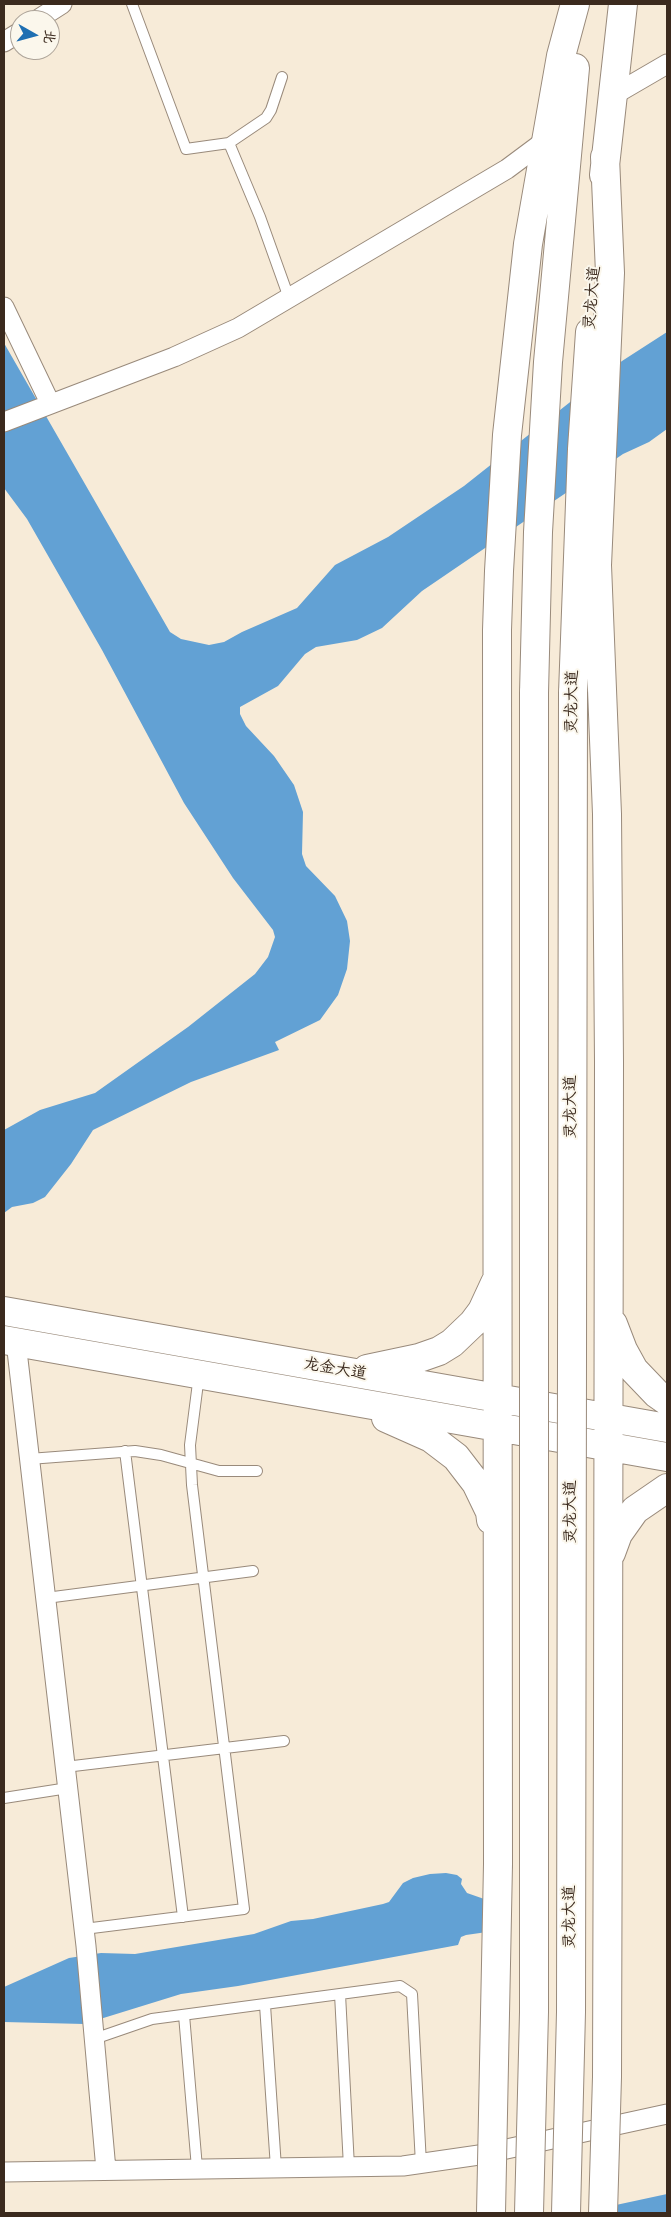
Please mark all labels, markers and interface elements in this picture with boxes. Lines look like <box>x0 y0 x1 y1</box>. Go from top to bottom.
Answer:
north arrow <box>10 10 60 60</box>
text: 北 <box>38 29 60 45</box>
street label: 灵龙大道 <box>581 265 605 331</box>
street label: 灵龙大道 <box>563 670 583 734</box>
street label: 灵龙大道 <box>562 1075 582 1139</box>
street label: 龙金大道 <box>302 1355 368 1385</box>
street label: 灵龙大道 <box>562 1480 582 1544</box>
street label: 灵龙大道 <box>561 1885 581 1949</box>

